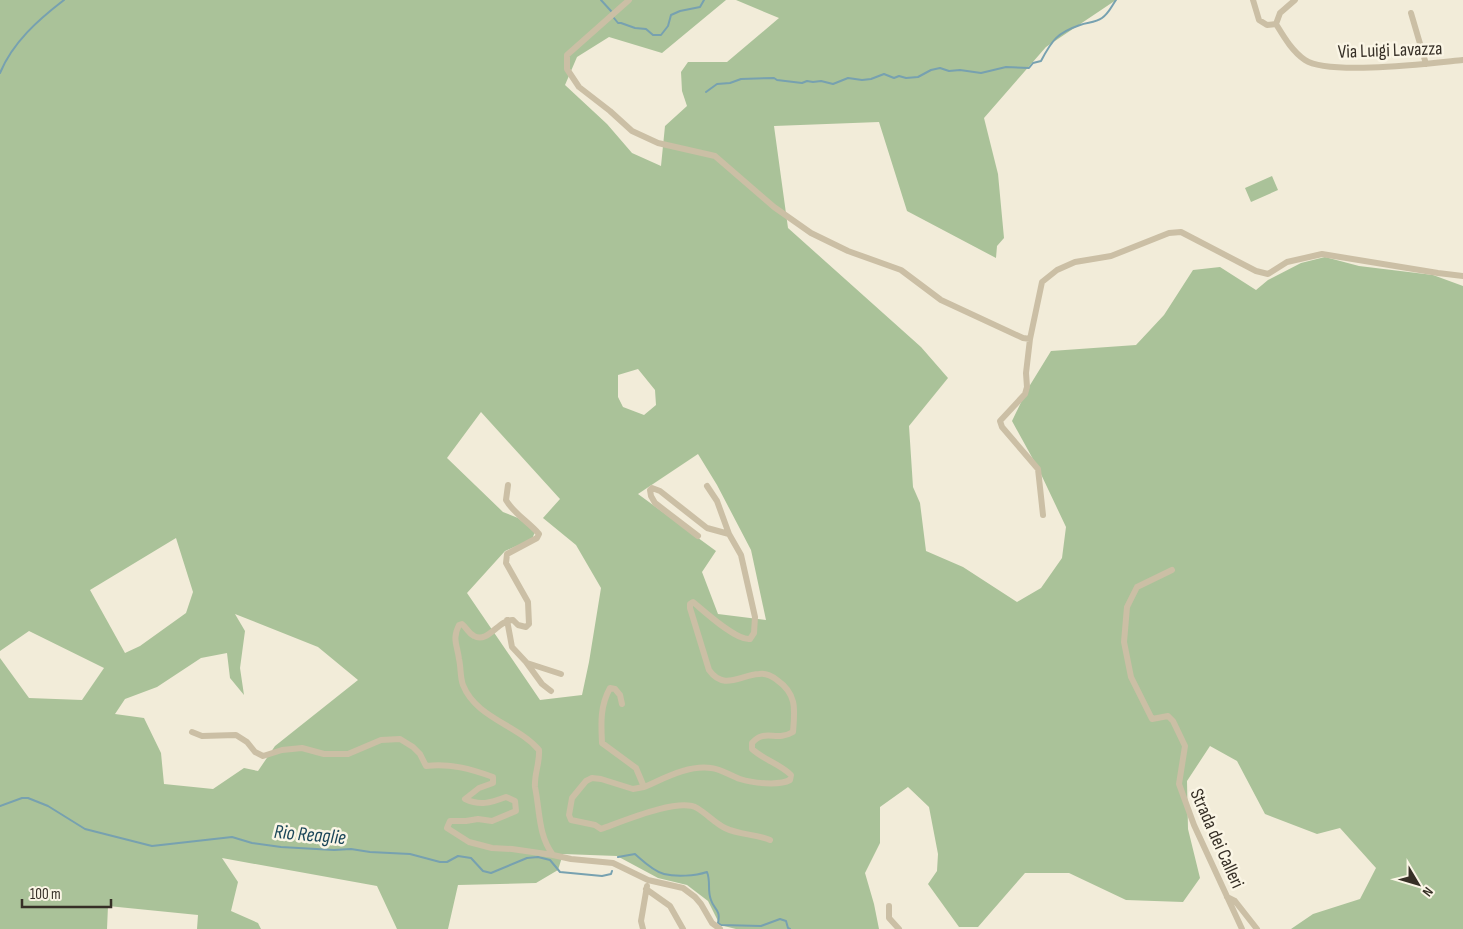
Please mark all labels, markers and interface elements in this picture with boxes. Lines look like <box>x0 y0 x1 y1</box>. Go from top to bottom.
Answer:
street label: Via Luigi Lavazza <box>1337 37 1443 64</box>
street label: Strada dei Calleri <box>1184 785 1249 892</box>
water label: Rio Reaglie <box>273 820 347 850</box>
north arrow <box>1393 859 1443 909</box>
scale bar <box>22 876 111 908</box>
text: N <box>1419 884 1437 900</box>
text: 100 m <box>30 885 61 904</box>

